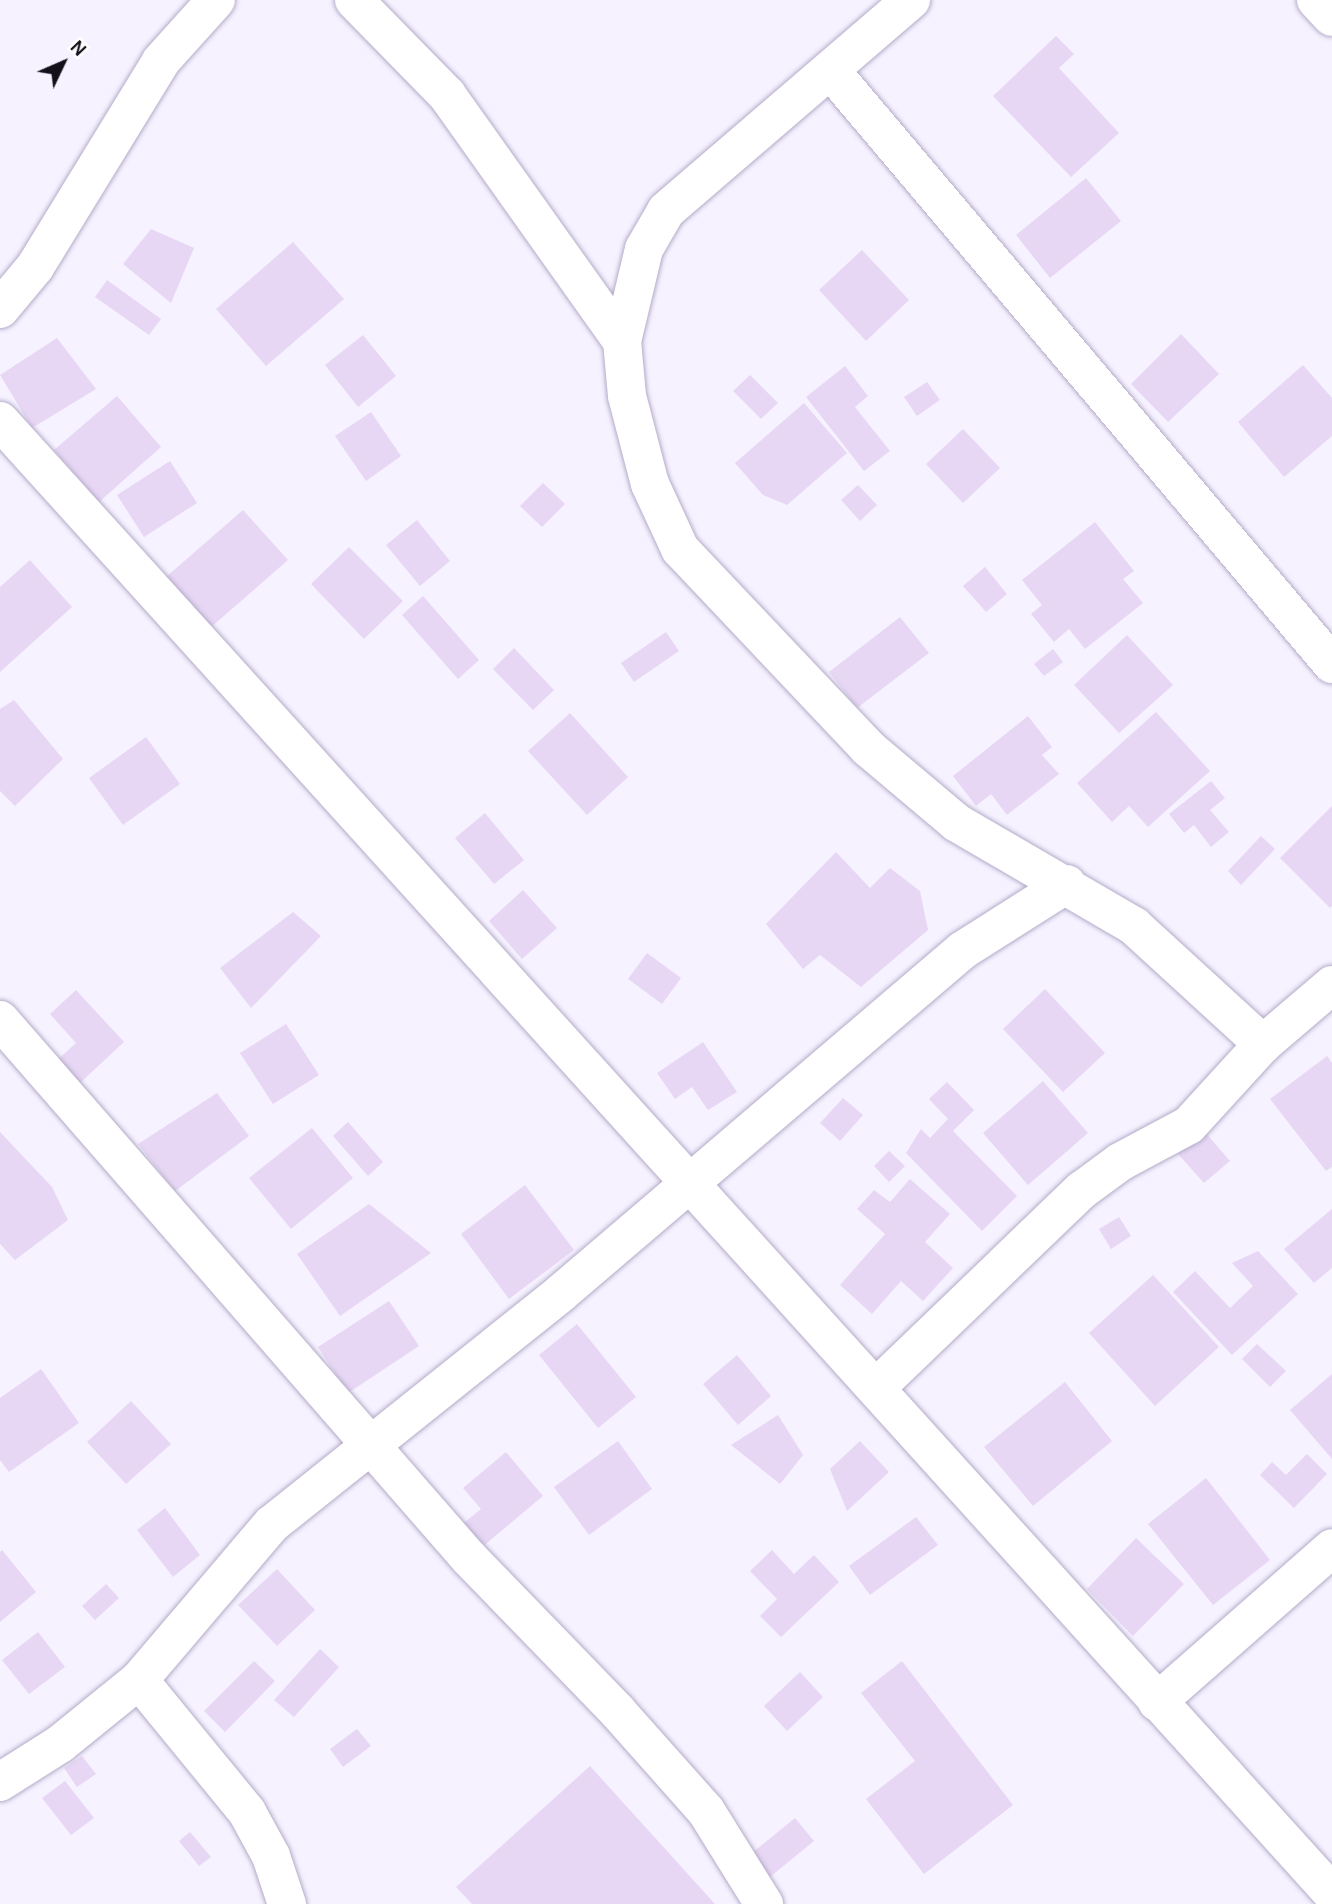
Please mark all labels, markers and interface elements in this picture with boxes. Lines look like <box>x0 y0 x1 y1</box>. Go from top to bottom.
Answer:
north arrow <box>28 28 98 98</box>
text: N <box>65 36 91 61</box>

